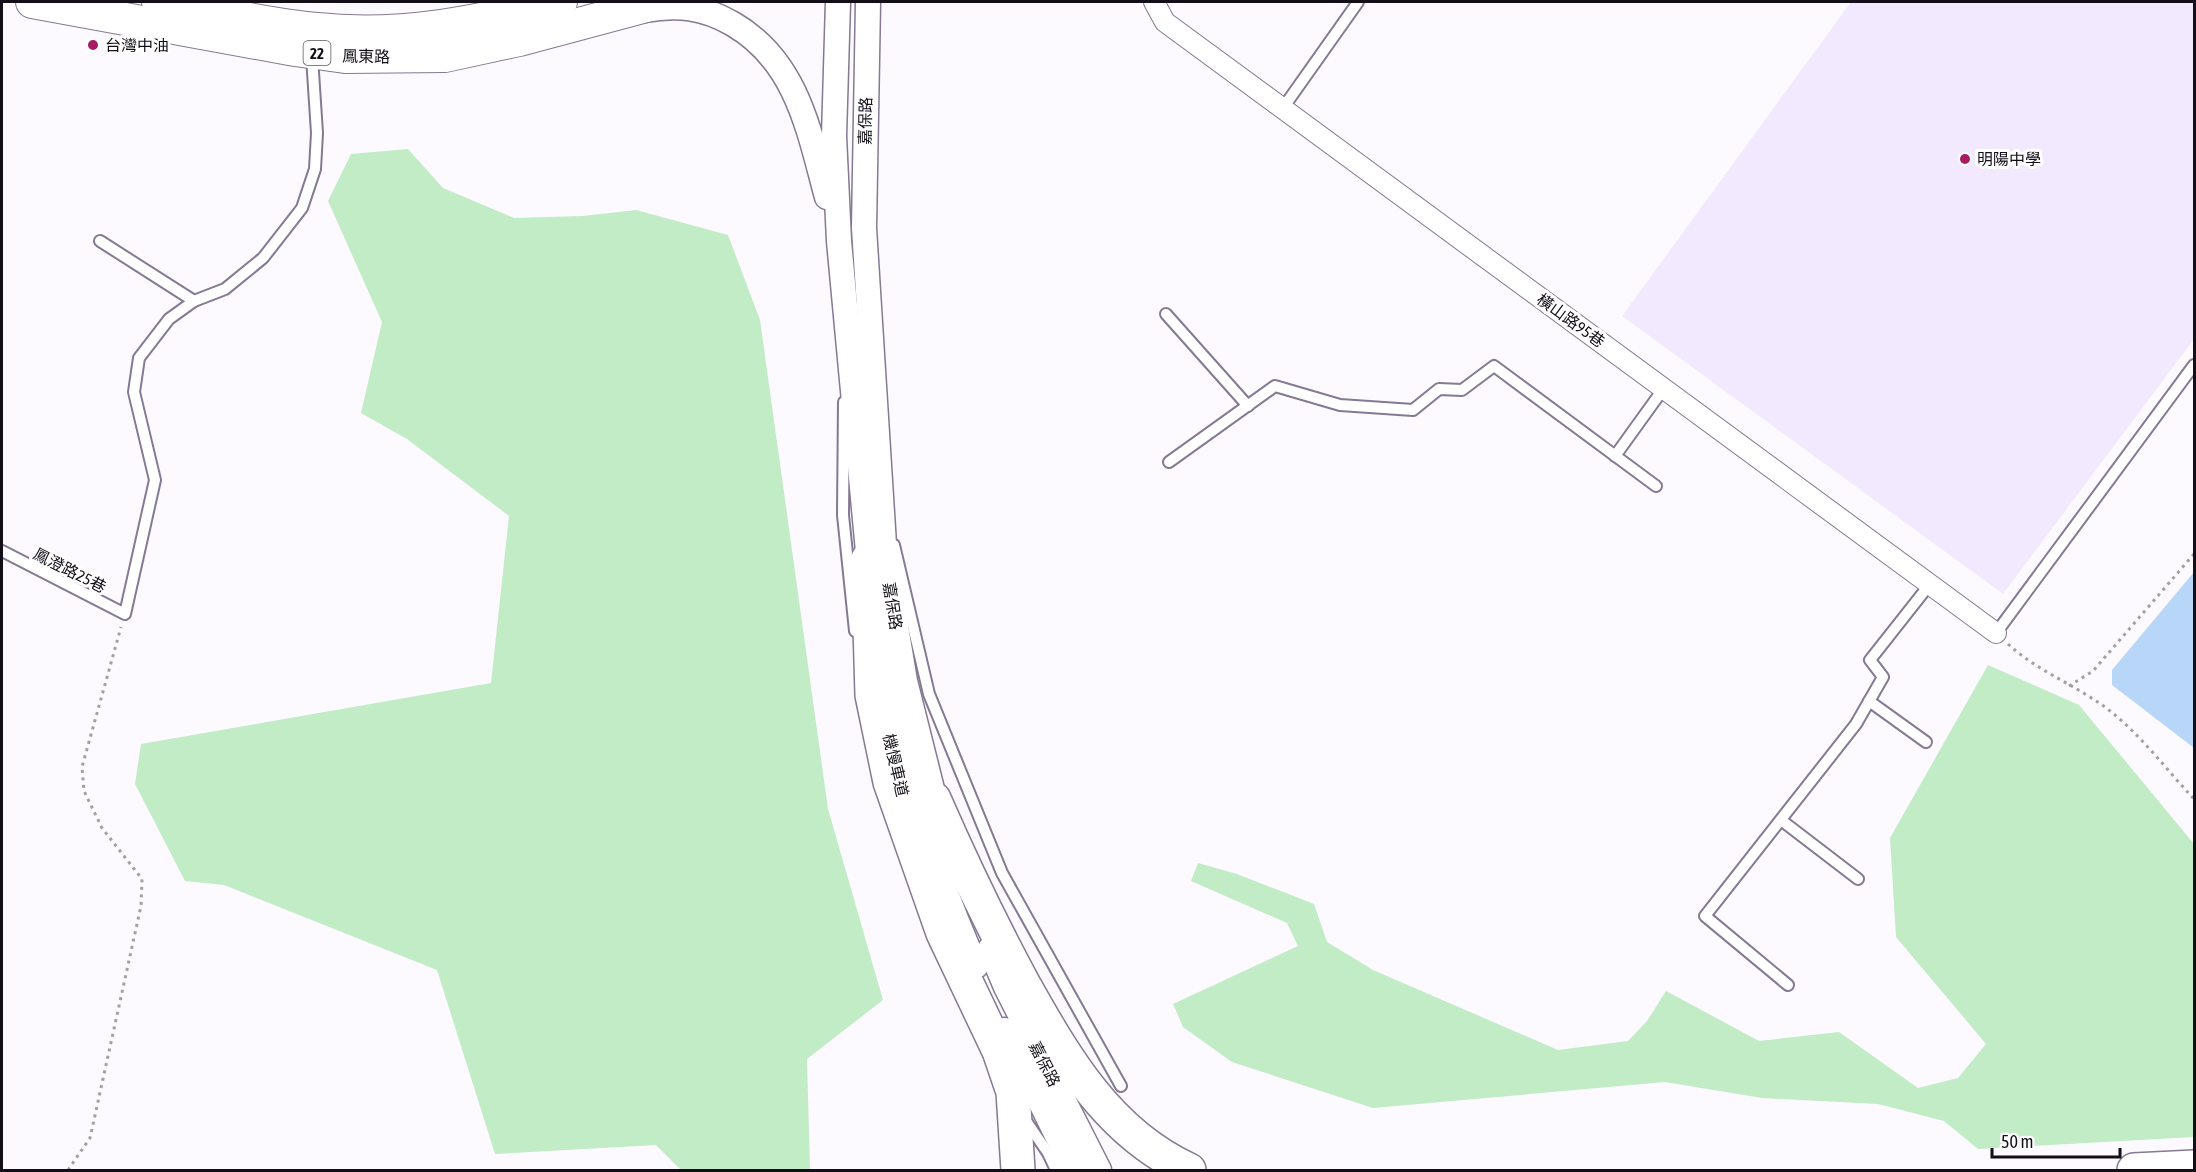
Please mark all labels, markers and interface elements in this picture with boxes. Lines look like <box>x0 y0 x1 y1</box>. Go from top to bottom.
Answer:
place label: 台灣中油 <box>105 36 169 54</box>
marker: 台灣中油 <box>86 38 100 52</box>
road number: 22 <box>304 41 330 65</box>
street label: 鳳東路 <box>342 47 390 65</box>
street label: 嘉保路 <box>856 97 874 145</box>
place label: 明陽中學 <box>1977 150 2041 168</box>
marker: 明陽中學 <box>1958 152 1972 166</box>
street label: 橫山路95巷 <box>1534 289 1608 351</box>
street label: 鳳澄路25巷 <box>31 544 109 596</box>
street label: 嘉保路 <box>880 581 906 631</box>
street label: 機慢車道 <box>880 732 912 798</box>
street label: 嘉保路 <box>1026 1039 1064 1089</box>
scale bar <box>1992 1121 2120 1159</box>
text: 50 m <box>2001 1131 2033 1152</box>

